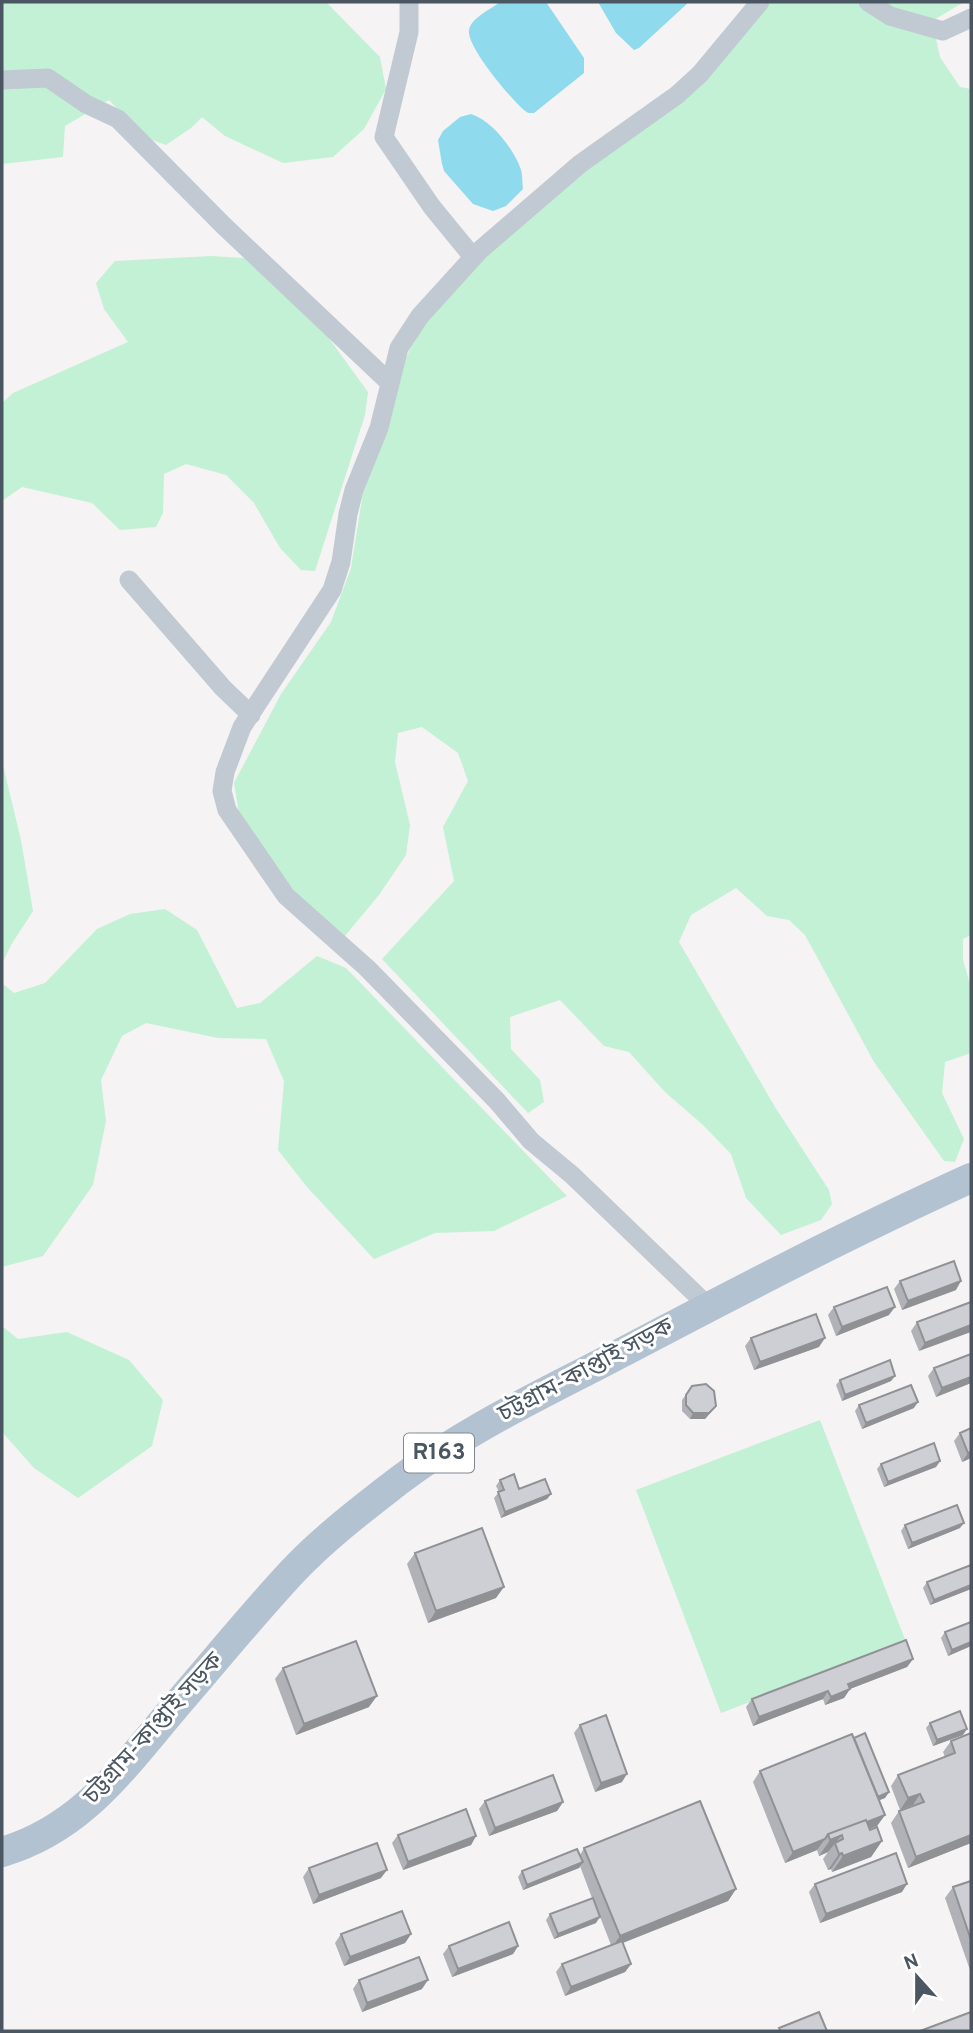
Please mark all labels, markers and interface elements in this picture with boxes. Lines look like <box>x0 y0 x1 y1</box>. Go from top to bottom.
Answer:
street label: চট্টগ্রাম-কাপ্তাই সড়ক <box>492 1311 679 1430</box>
road number: R163 <box>404 1434 474 1472</box>
street label: চট্টগ্রাম-কাপ্তাই সড়ক <box>77 1646 230 1812</box>
north arrow <box>882 1942 952 2012</box>
text: N <box>901 1949 922 1977</box>

